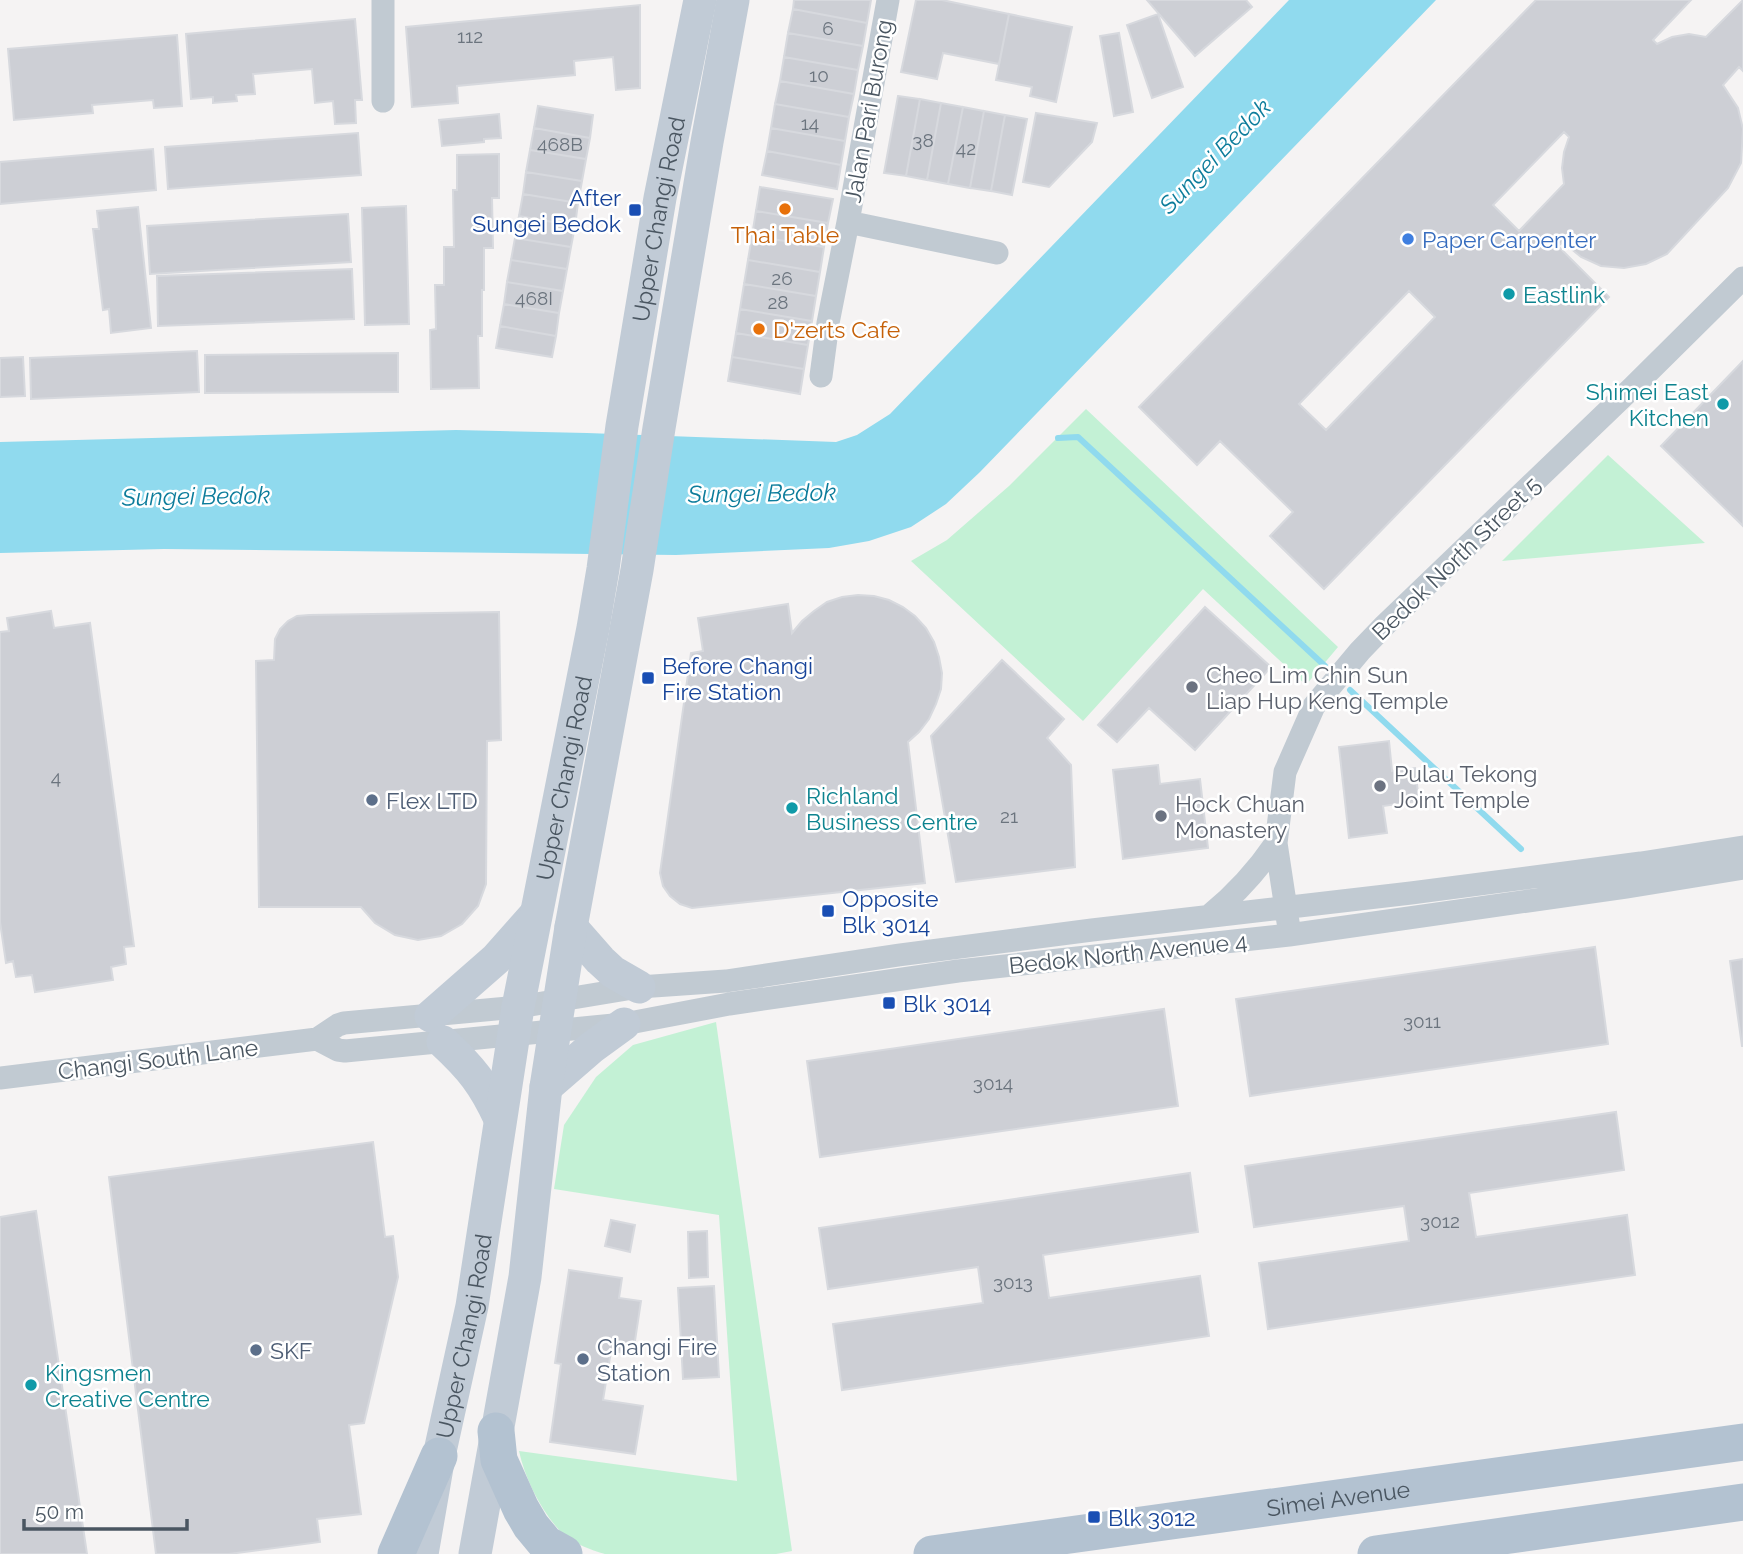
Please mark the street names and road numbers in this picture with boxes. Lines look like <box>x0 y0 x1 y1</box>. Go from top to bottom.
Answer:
street label: Jalan Pari Burong <box>839 17 897 205</box>
street label: Upper Changi Road <box>626 114 690 324</box>
street label: Bedok North Street 5 <box>1366 471 1546 645</box>
street label: Upper Changi Road <box>530 673 597 883</box>
street label: Bedok North Avenue 4 <box>1007 927 1249 979</box>
street label: Changi South Lane <box>56 1033 260 1085</box>
street label: Upper Changi Road <box>430 1232 496 1441</box>
street label: Simei Avenue <box>1265 1475 1412 1521</box>

